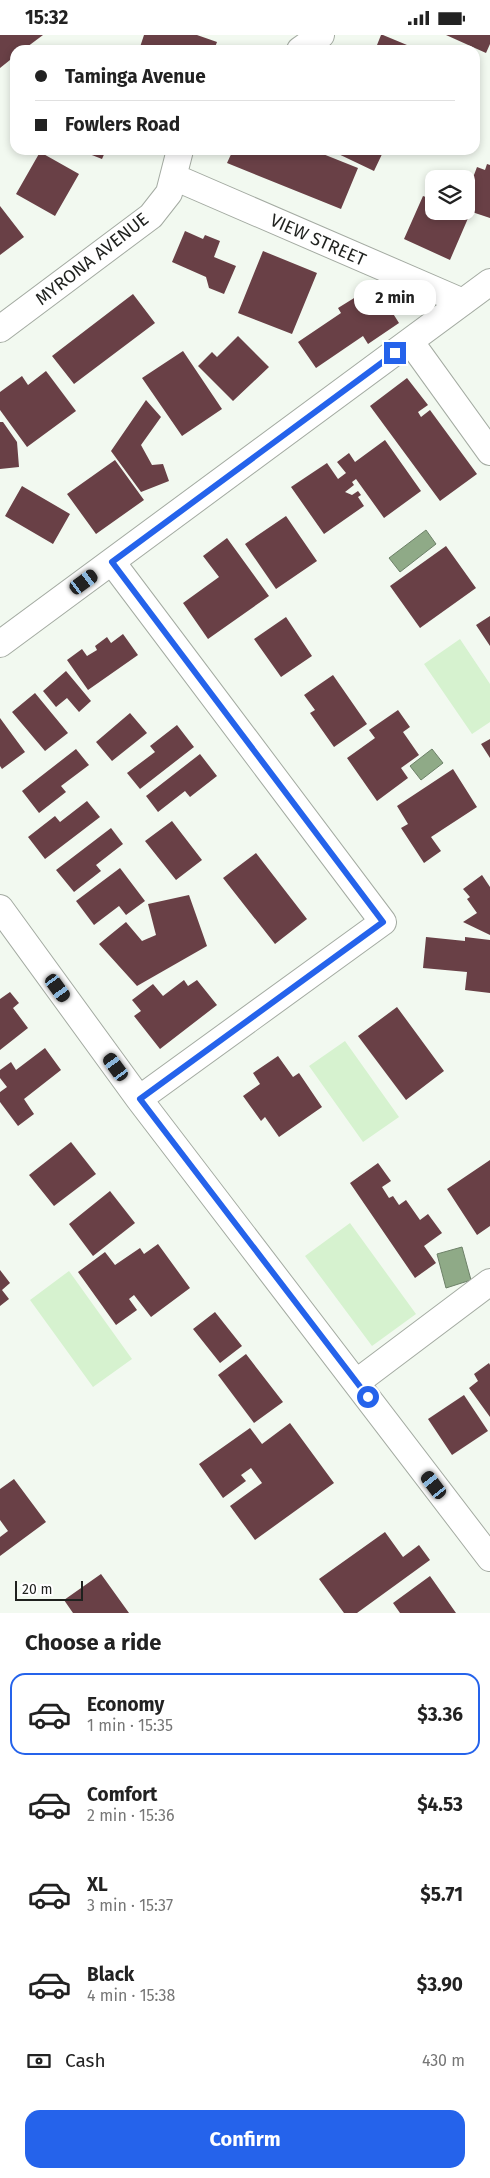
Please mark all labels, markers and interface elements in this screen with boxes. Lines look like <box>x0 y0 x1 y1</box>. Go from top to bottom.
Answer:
text: 15:32 <box>25 6 68 29</box>
text: Taminga Avenue <box>65 65 206 88</box>
text: Fowlers Road <box>65 113 180 136</box>
map controls <box>425 170 475 220</box>
button: layers <box>425 170 475 220</box>
street label: MYRONA AVENUE <box>31 208 153 310</box>
street label: VIEW STREET <box>267 209 370 271</box>
callout: 2 min <box>354 281 436 315</box>
text: 2 min <box>375 288 415 307</box>
route end <box>384 342 406 364</box>
car <box>67 567 100 597</box>
car <box>43 971 72 1005</box>
car <box>101 1050 130 1084</box>
route start <box>357 1386 379 1408</box>
car <box>418 1469 449 1501</box>
scale bar <box>15 1578 82 1601</box>
text: 20 m <box>22 1581 52 1598</box>
text: Choose a ride <box>25 1629 161 1656</box>
icon: car <box>27 1692 72 1737</box>
text: Economy <box>87 1693 164 1716</box>
text: $3.36 <box>417 1703 463 1726</box>
text: 1 min · 15:35 <box>87 1716 173 1735</box>
icon: car <box>27 1782 72 1827</box>
text: Comfort <box>87 1783 157 1806</box>
text: $4.53 <box>417 1793 463 1816</box>
text: 2 min · 15:36 <box>87 1806 175 1825</box>
icon: car <box>27 1872 72 1917</box>
text: XL <box>87 1873 108 1896</box>
text: $5.71 <box>420 1883 463 1906</box>
text: 3 min · 15:37 <box>87 1896 173 1915</box>
icon: car <box>27 1962 72 2007</box>
text: Black <box>87 1963 134 1986</box>
text: $3.90 <box>417 1973 463 1996</box>
text: 4 min · 15:38 <box>87 1986 175 2005</box>
icon: cash <box>25 2047 53 2075</box>
text: Cash <box>65 2049 106 2072</box>
text: 430 m <box>422 2051 465 2070</box>
button: Confirm <box>25 2110 465 2168</box>

